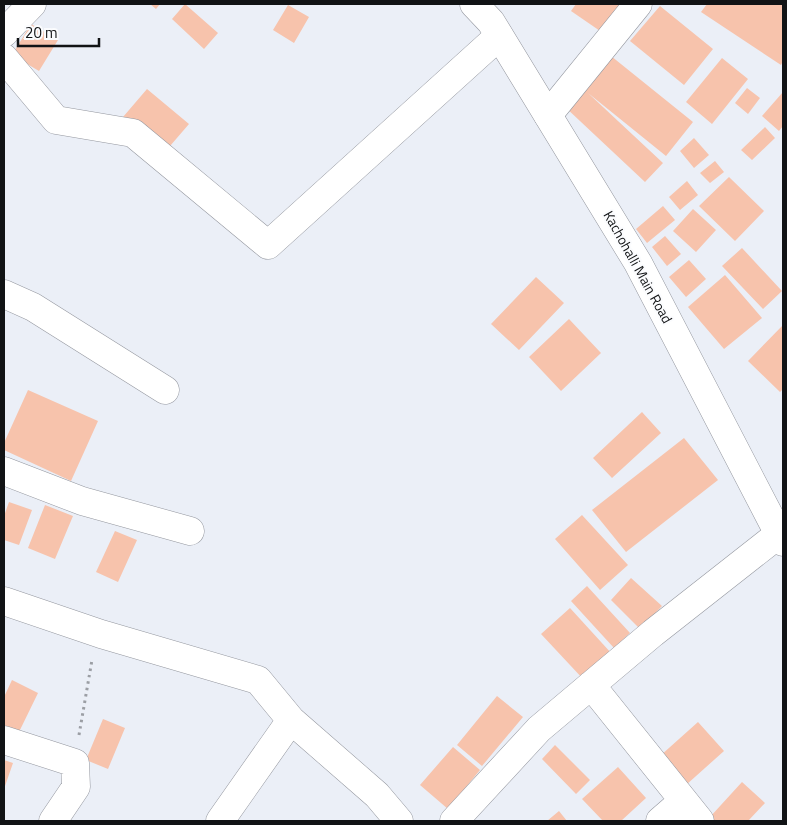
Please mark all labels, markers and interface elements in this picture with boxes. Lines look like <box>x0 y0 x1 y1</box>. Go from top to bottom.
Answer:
scale bar <box>18 15 99 47</box>
text: 20 m <box>25 21 58 44</box>
street label: Kachohalli Main Road <box>599 207 678 327</box>

